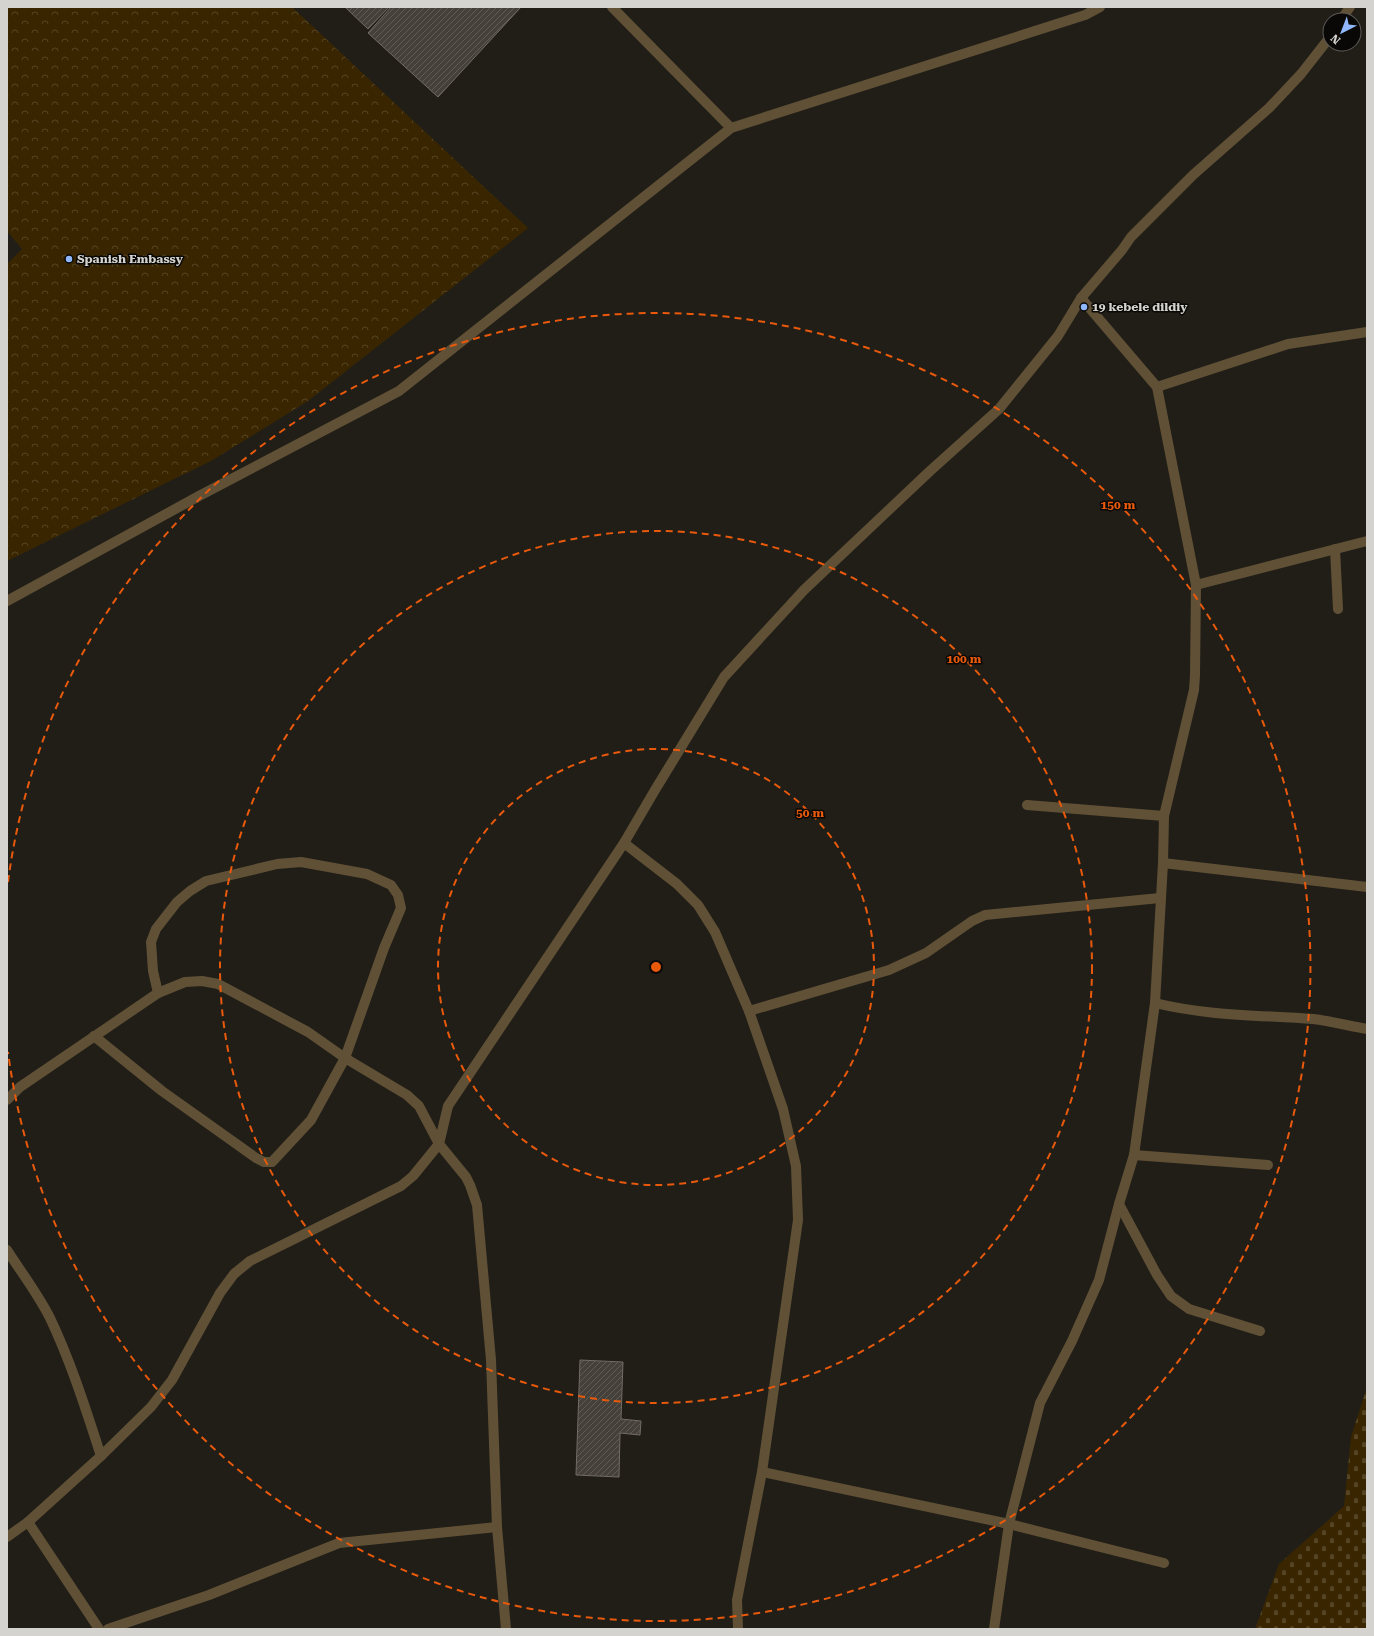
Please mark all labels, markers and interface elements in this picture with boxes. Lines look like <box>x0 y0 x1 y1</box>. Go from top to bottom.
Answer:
north arrow <box>1322 12 1362 52</box>
text: N <box>1328 31 1343 47</box>
place label: Spanish Embassy <box>77 252 184 266</box>
marker: Spanish Embassy <box>64 254 74 264</box>
place label: 19 kebele dildiy <box>1092 300 1188 314</box>
marker: 19 kebele dildiy <box>1079 302 1089 312</box>
text: 150 m <box>1101 498 1136 512</box>
text: 100 m <box>947 652 982 666</box>
text: 50 m <box>796 806 824 820</box>
centre of rings <box>649 960 663 974</box>

